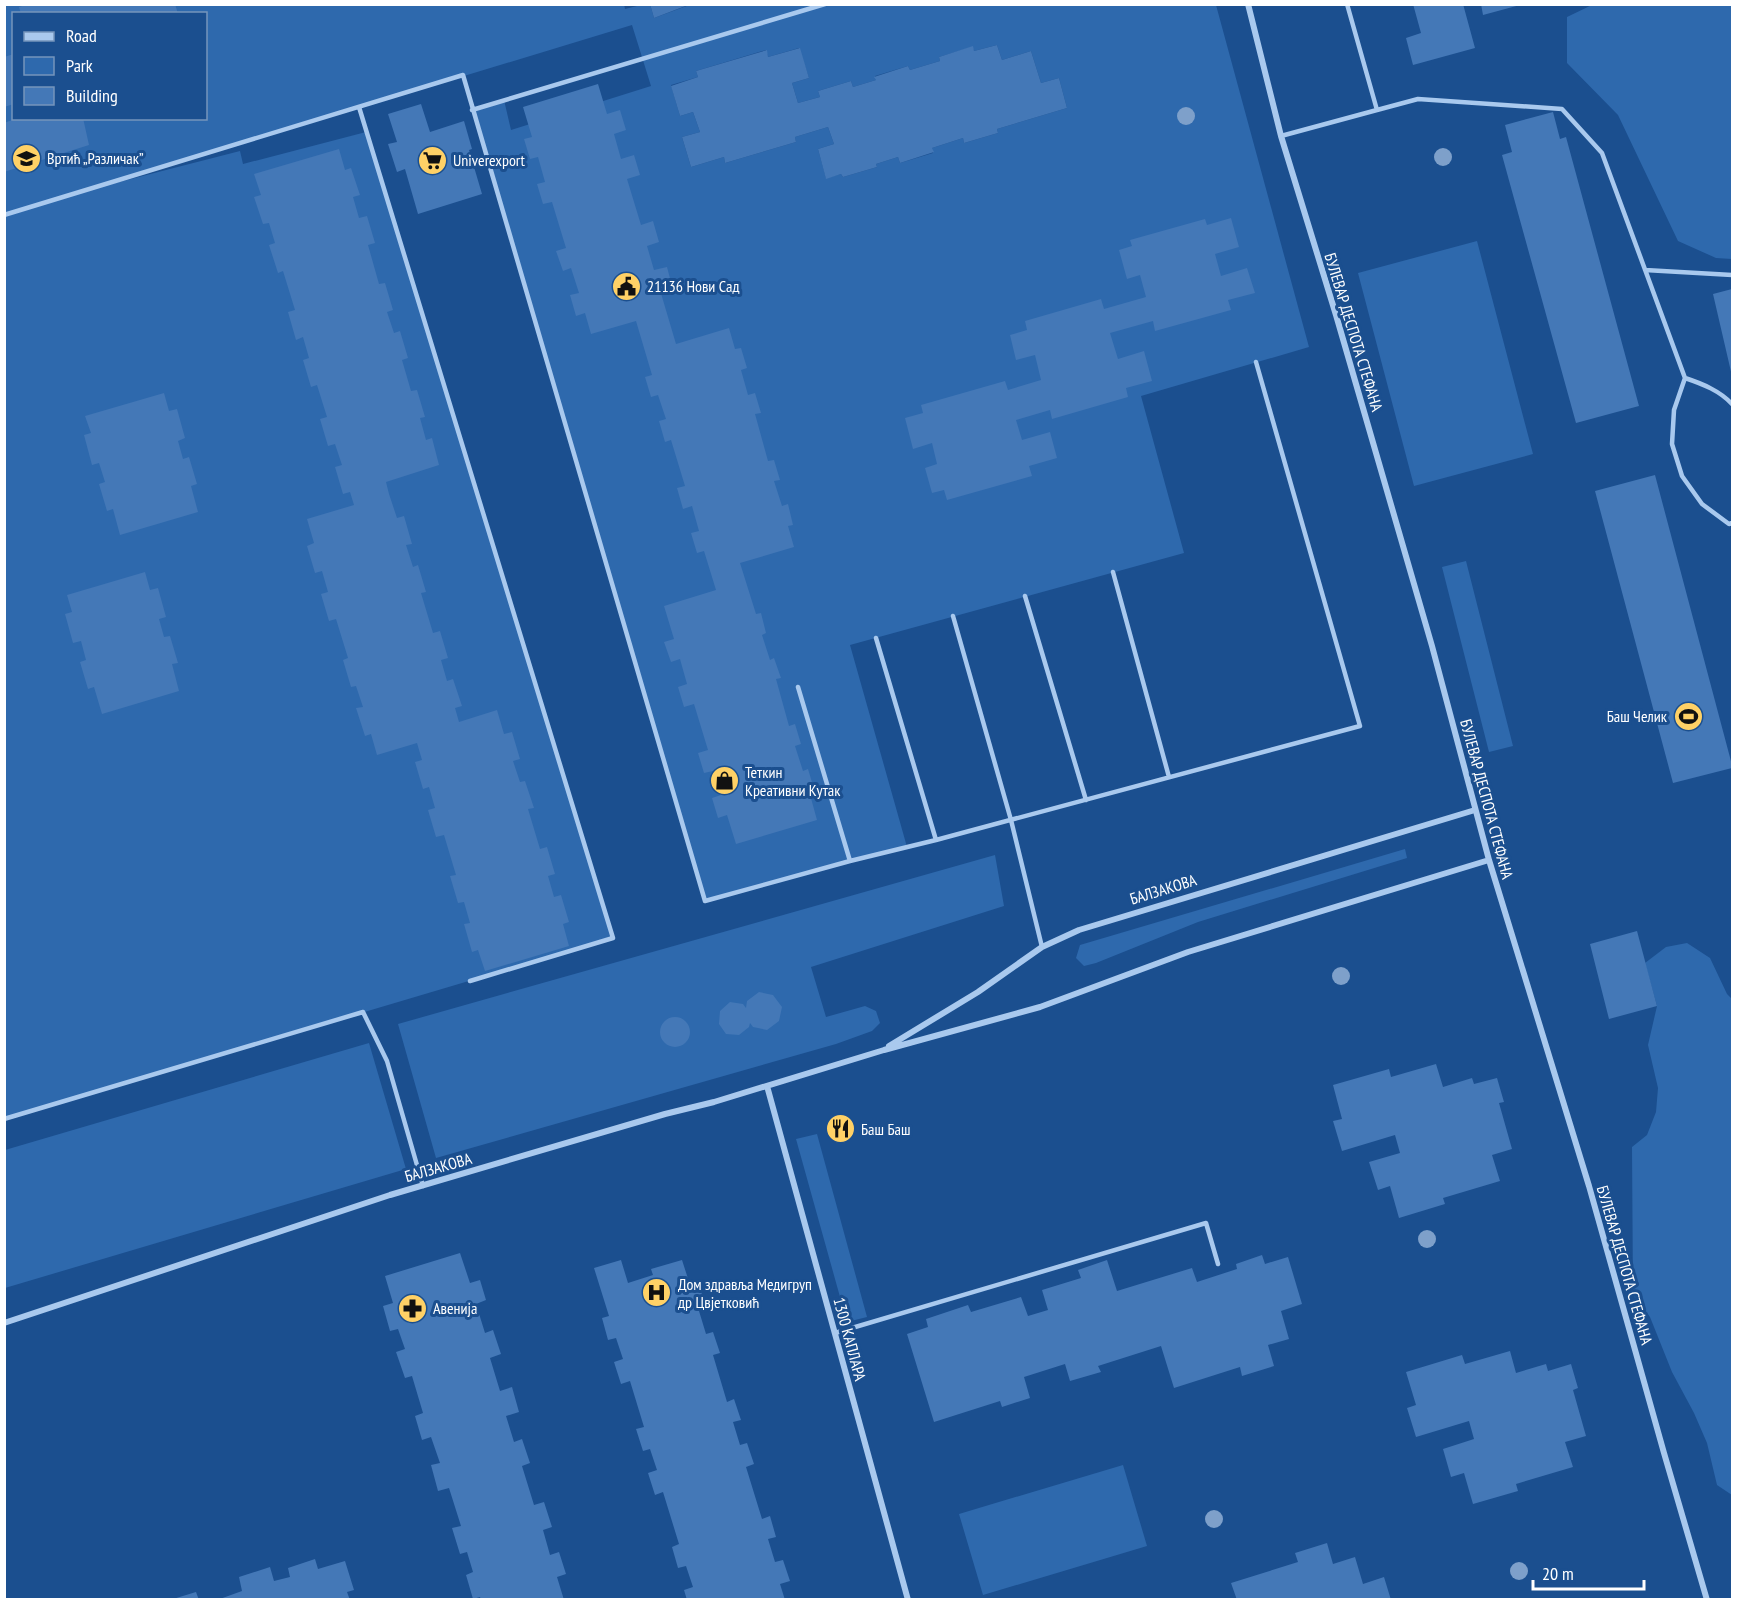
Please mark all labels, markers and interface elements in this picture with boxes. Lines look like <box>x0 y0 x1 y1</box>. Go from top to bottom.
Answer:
legend <box>12 12 207 120</box>
text: Road <box>66 24 97 47</box>
text: Park <box>66 54 93 77</box>
text: Building <box>66 84 118 107</box>
school or university icon: Вртић „Различак” <box>10 142 42 174</box>
supermarket icon: Univerexport <box>416 144 448 176</box>
place label: Вртић „Различак” <box>47 148 144 168</box>
place label: Univerexport <box>453 150 526 170</box>
street label: БУЛЕВАР ДЕСПОТА СТЕФАНА <box>1320 250 1388 414</box>
public building icon: 21136 Нови Сад <box>610 270 642 302</box>
place label: 21136 Нови Сад <box>647 276 740 296</box>
sports icon: Баш Челик <box>1672 700 1704 732</box>
place label: Баш Челик <box>1607 706 1668 726</box>
street label: БУЛЕВАР ДЕСПОТА СТЕФАНА <box>1456 717 1518 881</box>
place label: Теткин Креативни Кутак <box>745 762 841 800</box>
shop icon: Теткин Креативни Кутак <box>708 765 740 797</box>
street label: БАЛЗАКОВА <box>1127 869 1199 909</box>
restaurant icon: Баш Баш <box>824 1113 856 1145</box>
place label: Баш Баш <box>861 1119 910 1139</box>
street label: БАЛЗАКОВА <box>402 1148 474 1186</box>
street label: БУЛЕВАР ДЕСПОТА СТЕФАНА <box>1593 1183 1657 1347</box>
place label: Дом здравља Медигруп др Цвјетковић <box>678 1274 812 1312</box>
hospital icon: Дом здравља Медигруп др Цвјетковић <box>641 1277 673 1309</box>
pharmacy icon: Авенија <box>396 1292 428 1324</box>
street label: 1300 КАПЛАРА <box>829 1295 871 1383</box>
place label: Авенија <box>433 1298 477 1318</box>
scale bar <box>1533 1553 1644 1591</box>
text: 20 m <box>1542 1562 1574 1585</box>

